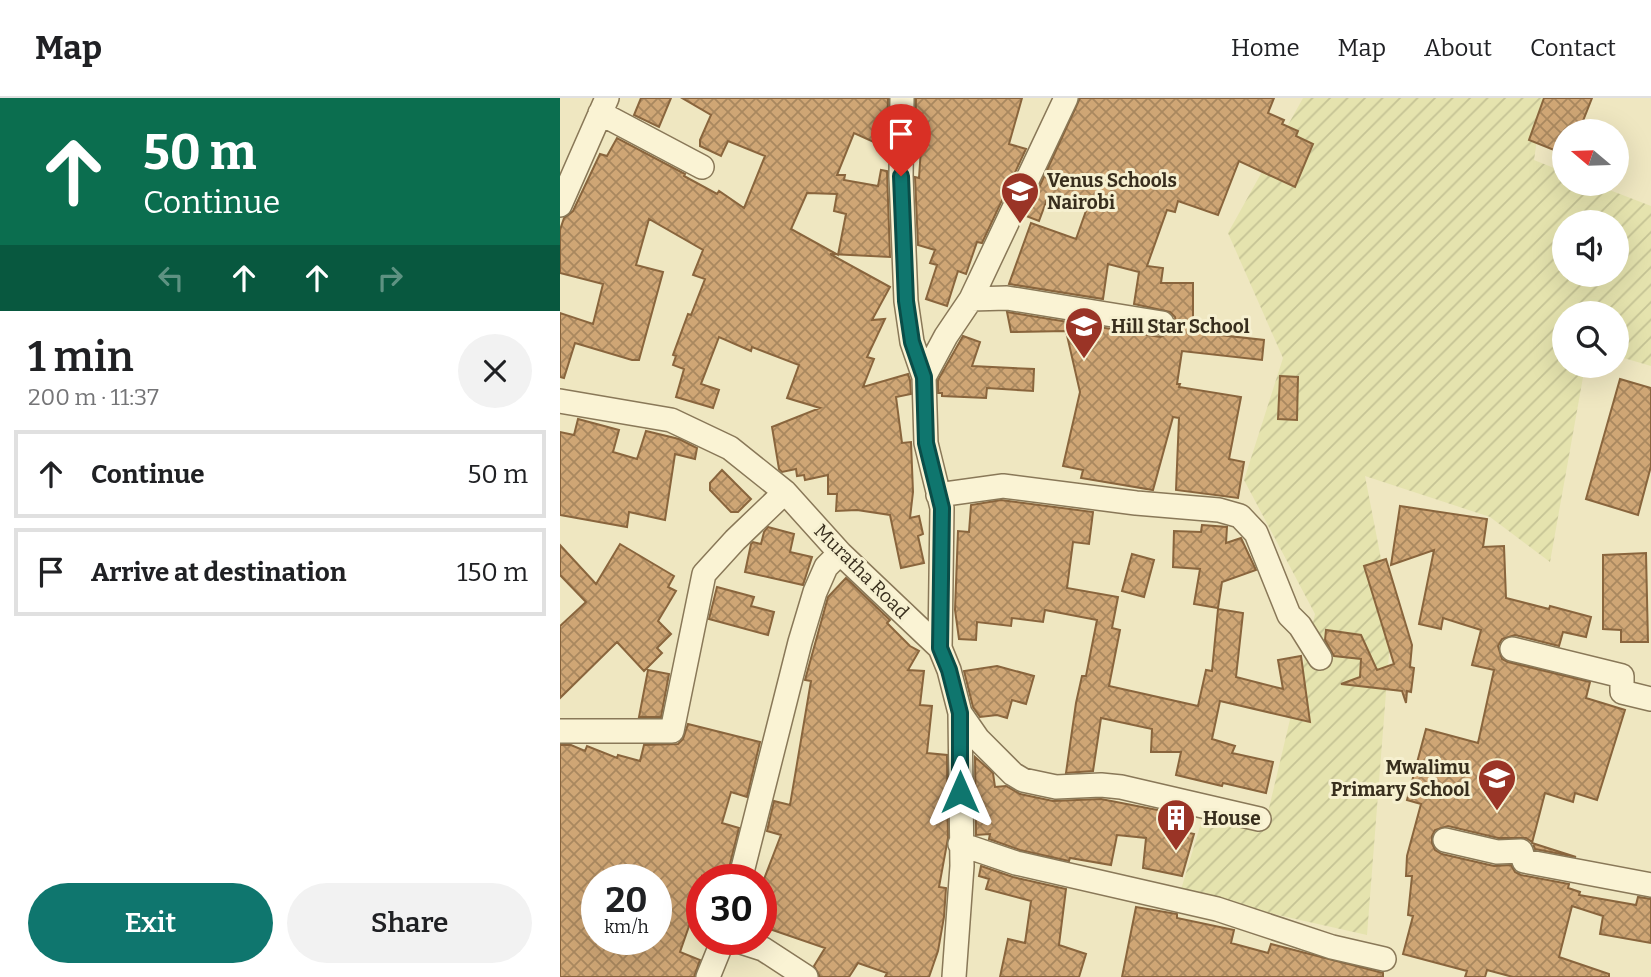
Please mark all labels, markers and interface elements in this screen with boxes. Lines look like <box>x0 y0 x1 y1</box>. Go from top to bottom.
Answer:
text: Map <box>35 28 102 68</box>
text: Home <box>1231 34 1300 62</box>
text: Map <box>1338 34 1386 62</box>
text: About <box>1424 34 1492 62</box>
text: Contact <box>1530 34 1616 62</box>
pin <box>871 104 931 176</box>
icon: arrive <box>882 115 920 153</box>
north arrow <box>1552 119 1629 196</box>
map controls <box>1552 119 1629 378</box>
text: 50 m <box>143 123 256 182</box>
icon: ahead <box>28 126 119 217</box>
place label: Venus Schools Nairobi <box>1047 169 1177 214</box>
school or university icon: Venus Schools Nairobi <box>999 170 1041 225</box>
text: Continue <box>143 183 280 221</box>
button: sound <box>1552 210 1629 287</box>
icon: left <box>152 259 190 297</box>
icon: ahead <box>225 259 263 297</box>
icon: ahead <box>298 259 336 297</box>
icon: right <box>371 259 409 297</box>
button: search <box>1552 301 1629 378</box>
school or university icon: Hill Star School <box>1063 305 1105 360</box>
place label: Hill Star School <box>1111 315 1250 338</box>
text: 1 min <box>28 332 134 382</box>
button: close <box>458 334 532 408</box>
text: 200 m · 11:37 <box>28 383 159 411</box>
icon: ahead <box>32 455 70 493</box>
text: Continue <box>91 459 205 490</box>
text: 50 m <box>467 459 528 490</box>
street label: Muratha Road <box>810 519 914 623</box>
icon: arrive <box>32 553 70 591</box>
text: Arrive at destination <box>91 557 346 588</box>
text: 150 m <box>457 557 528 588</box>
position arrow <box>923 755 997 829</box>
place label: Mwalimu Primary School <box>1331 756 1470 801</box>
school or university icon: Mwalimu Primary School <box>1476 757 1518 812</box>
building icon: House <box>1155 797 1197 852</box>
place label: House <box>1203 807 1261 830</box>
speed limit sign: 30 <box>686 864 777 955</box>
text: 20 <box>606 879 647 921</box>
button: Exit <box>28 883 273 963</box>
button: Share <box>287 883 532 963</box>
text: km/h <box>604 916 649 938</box>

